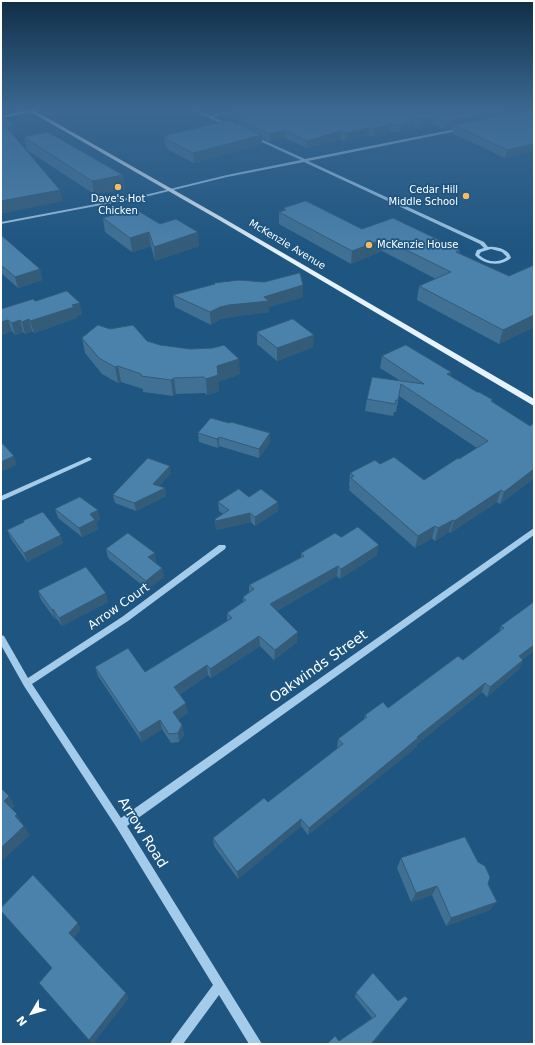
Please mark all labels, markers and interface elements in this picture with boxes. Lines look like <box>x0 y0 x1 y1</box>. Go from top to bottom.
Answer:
marker: Dave's Hot Chicken <box>113 182 123 192</box>
place label: Cedar Hill Middle School <box>389 184 458 208</box>
marker: Cedar Hill Middle School <box>461 191 471 201</box>
place label: Dave's Hot Chicken <box>91 193 145 216</box>
street label: McKenzie Avenue <box>247 217 327 273</box>
place label: McKenzie House <box>377 239 458 251</box>
marker: McKenzie House <box>364 240 374 250</box>
street label: Arrow Court <box>86 581 152 633</box>
street label: Oakwinds Street <box>267 627 371 707</box>
street label: Arrow Road <box>114 795 170 871</box>
north arrow <box>12 993 52 1033</box>
text: N <box>14 1013 30 1028</box>

